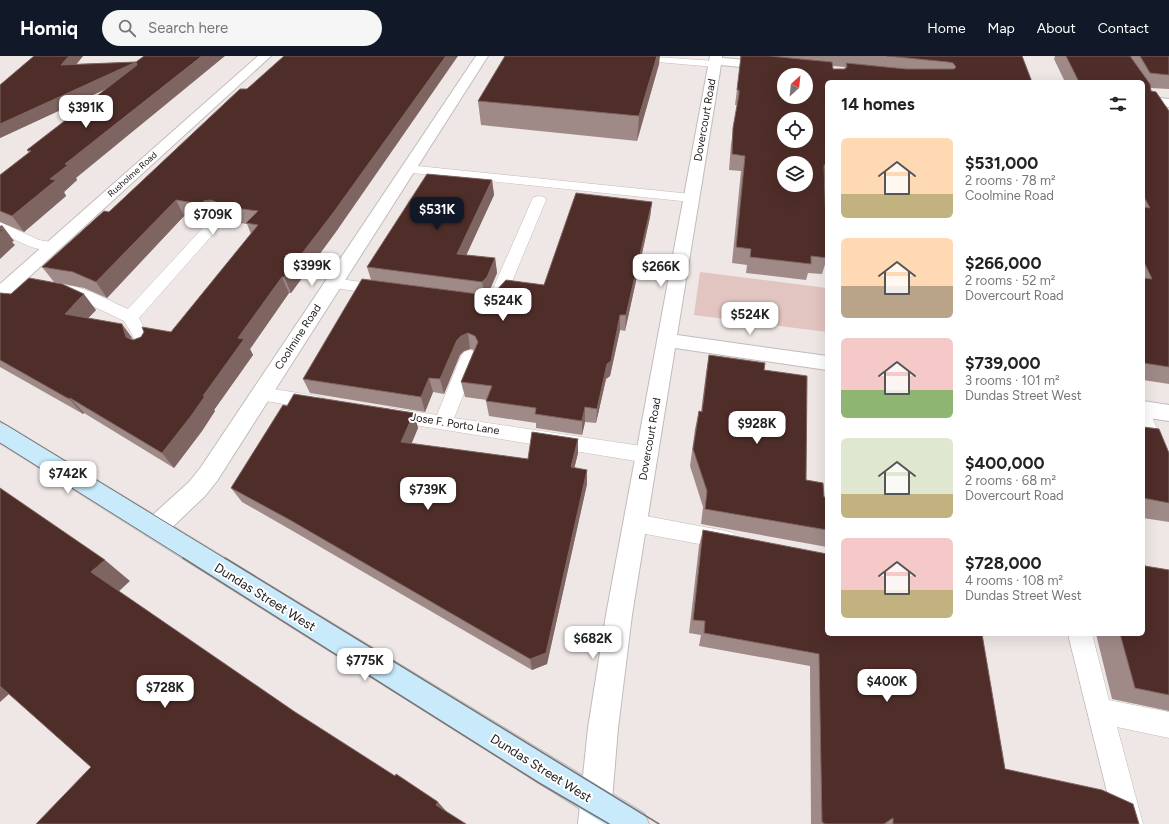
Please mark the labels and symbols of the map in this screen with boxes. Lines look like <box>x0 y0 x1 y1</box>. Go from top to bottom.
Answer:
north arrow <box>777 68 813 104</box>
street label: Dovercourt Road <box>691 78 719 162</box>
pin: $391K <box>58 95 114 129</box>
street label: Rusholme Road <box>105 149 159 199</box>
pin: $531K <box>409 197 465 231</box>
pin: $709K <box>185 202 241 236</box>
pin: $399K <box>284 253 340 287</box>
pin: $266K <box>633 254 689 288</box>
pin: $524K <box>475 288 531 322</box>
street label: Coolmine Road <box>272 302 324 372</box>
pin: $524K <box>722 302 778 336</box>
street label: Dovercourt Road <box>636 397 664 481</box>
street label: Jose F. Porto Lane <box>410 411 500 437</box>
pin: $928K <box>729 411 785 445</box>
pin: $742K <box>40 461 96 495</box>
pin: $739K <box>400 477 456 511</box>
street label: Dundas Street West <box>212 560 318 634</box>
pin: $682K <box>565 626 621 660</box>
pin: $775K <box>337 648 393 682</box>
pin: $400K <box>859 669 915 703</box>
pin: $728K <box>137 675 193 709</box>
street label: Dundas Street West <box>488 731 594 805</box>

